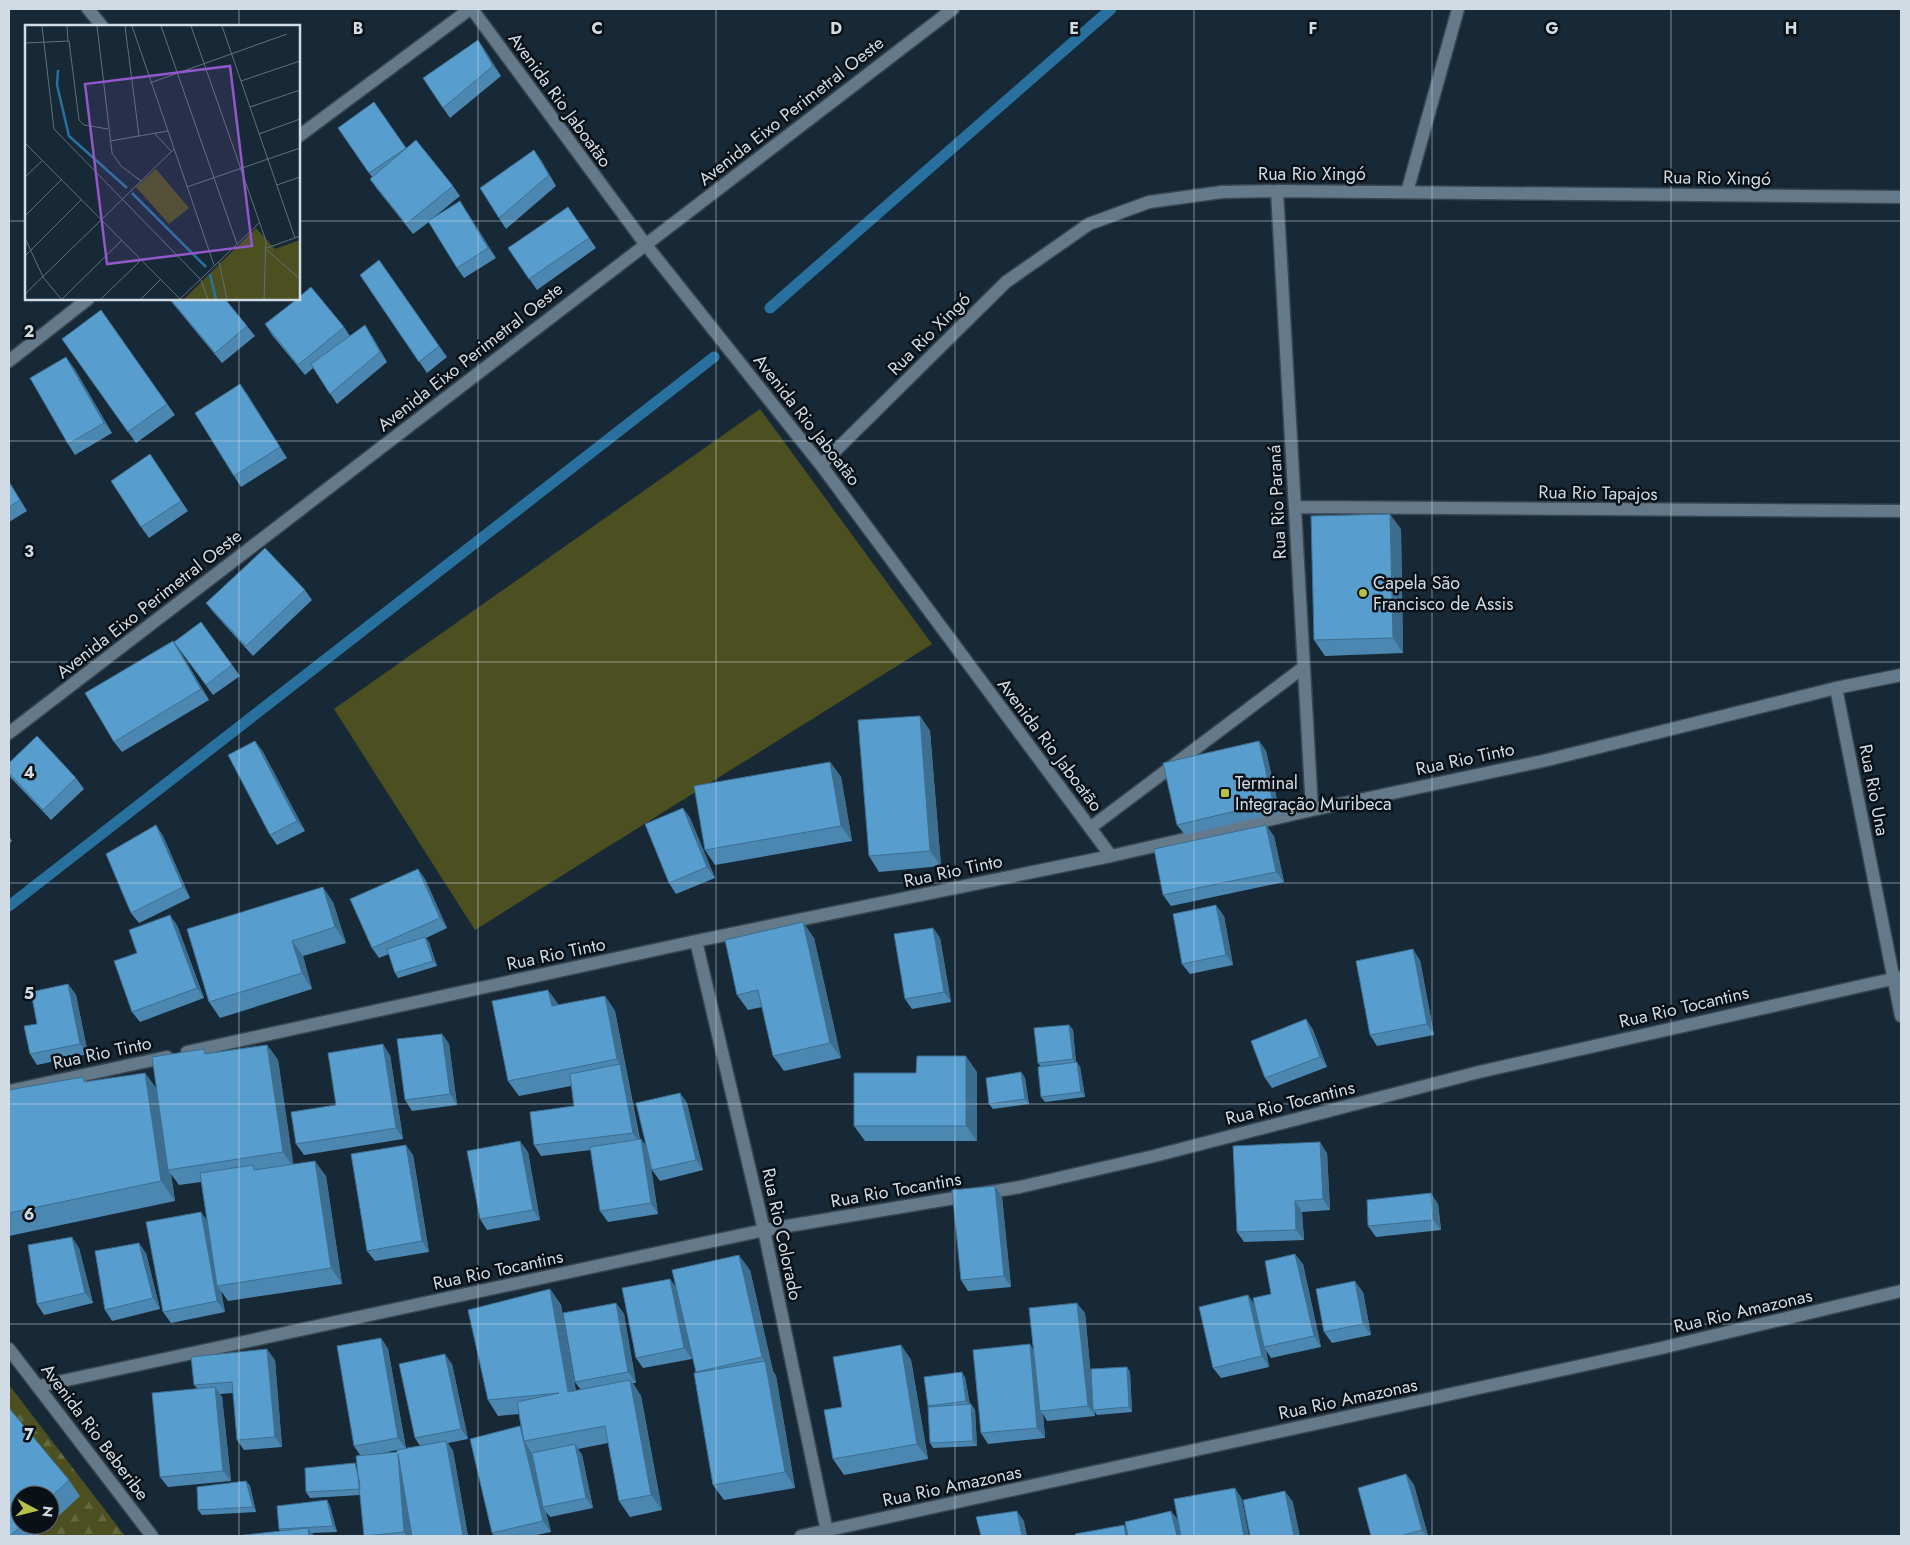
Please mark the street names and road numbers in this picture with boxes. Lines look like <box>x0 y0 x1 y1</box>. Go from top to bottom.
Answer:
street label: Avenida Rio Jaboatão <box>502 27 618 173</box>
street label: Avenida Eixo Perimetral Oeste <box>693 30 889 192</box>
street label: Rua Rio Xingó <box>1258 161 1366 187</box>
street label: Rua Rio Xingó <box>1663 164 1771 192</box>
street label: Avenida Eixo Perimetral Oeste <box>372 276 568 438</box>
street label: Rua Rio Xingó <box>882 287 976 381</box>
street label: Avenida Rio Jaboatão <box>747 349 867 492</box>
street label: Rua Rio Paraná <box>1261 444 1293 560</box>
street label: Rua Rio Tapajos <box>1538 479 1658 507</box>
street label: Avenida Eixo Perimetral Oeste <box>51 523 247 685</box>
street label: Avenida Rio Jaboatão <box>991 673 1109 817</box>
street label: Rua Rio Tinto <box>1413 736 1517 782</box>
street label: Rua Rio Una <box>1852 742 1896 838</box>
street label: Rua Rio Tinto <box>901 848 1005 894</box>
street label: Rua Rio Tinto <box>504 931 608 977</box>
street label: Rua Rio Tocantins <box>1617 979 1751 1035</box>
street label: Rua Rio Tinto <box>50 1030 154 1076</box>
street label: Rua Rio Tocantins <box>1223 1074 1357 1132</box>
street label: Rua Rio Colorado <box>755 1165 809 1303</box>
street label: Rua Rio Tocantins <box>829 1166 963 1214</box>
street label: Rua Rio Tocantins <box>431 1244 565 1296</box>
street label: Rua Rio Amazonas <box>1671 1282 1815 1340</box>
street label: Avenida Rio Beberibe <box>35 1358 155 1506</box>
street label: Rua Rio Amazonas <box>1276 1372 1420 1426</box>
street label: Rua Rio Amazonas <box>880 1459 1024 1513</box>

